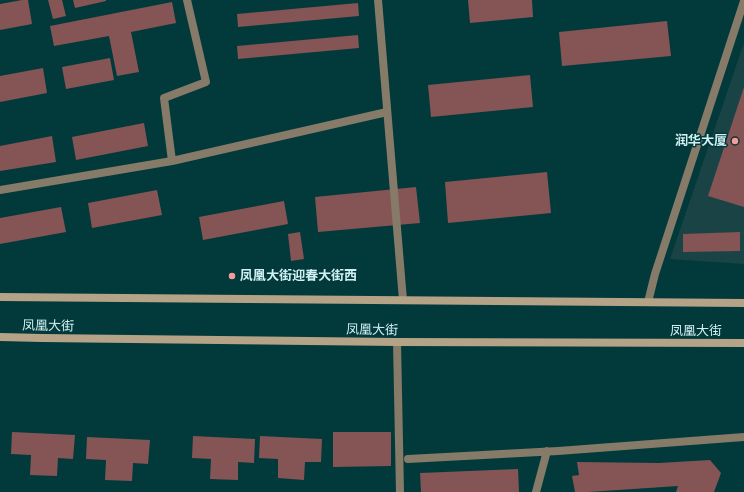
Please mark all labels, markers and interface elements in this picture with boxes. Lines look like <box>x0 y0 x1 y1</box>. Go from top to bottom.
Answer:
place label: 润华大厦 <box>675 133 727 149</box>
marker: 润华大厦 <box>730 136 740 146</box>
place label: 凤凰大街迎春大街西 <box>240 268 357 284</box>
marker: 凤凰大街迎春大街西 <box>227 271 237 281</box>
street label: 凤凰大街 <box>22 318 74 334</box>
street label: 凤凰大街 <box>346 322 398 338</box>
street label: 凤凰大街 <box>670 323 722 339</box>

